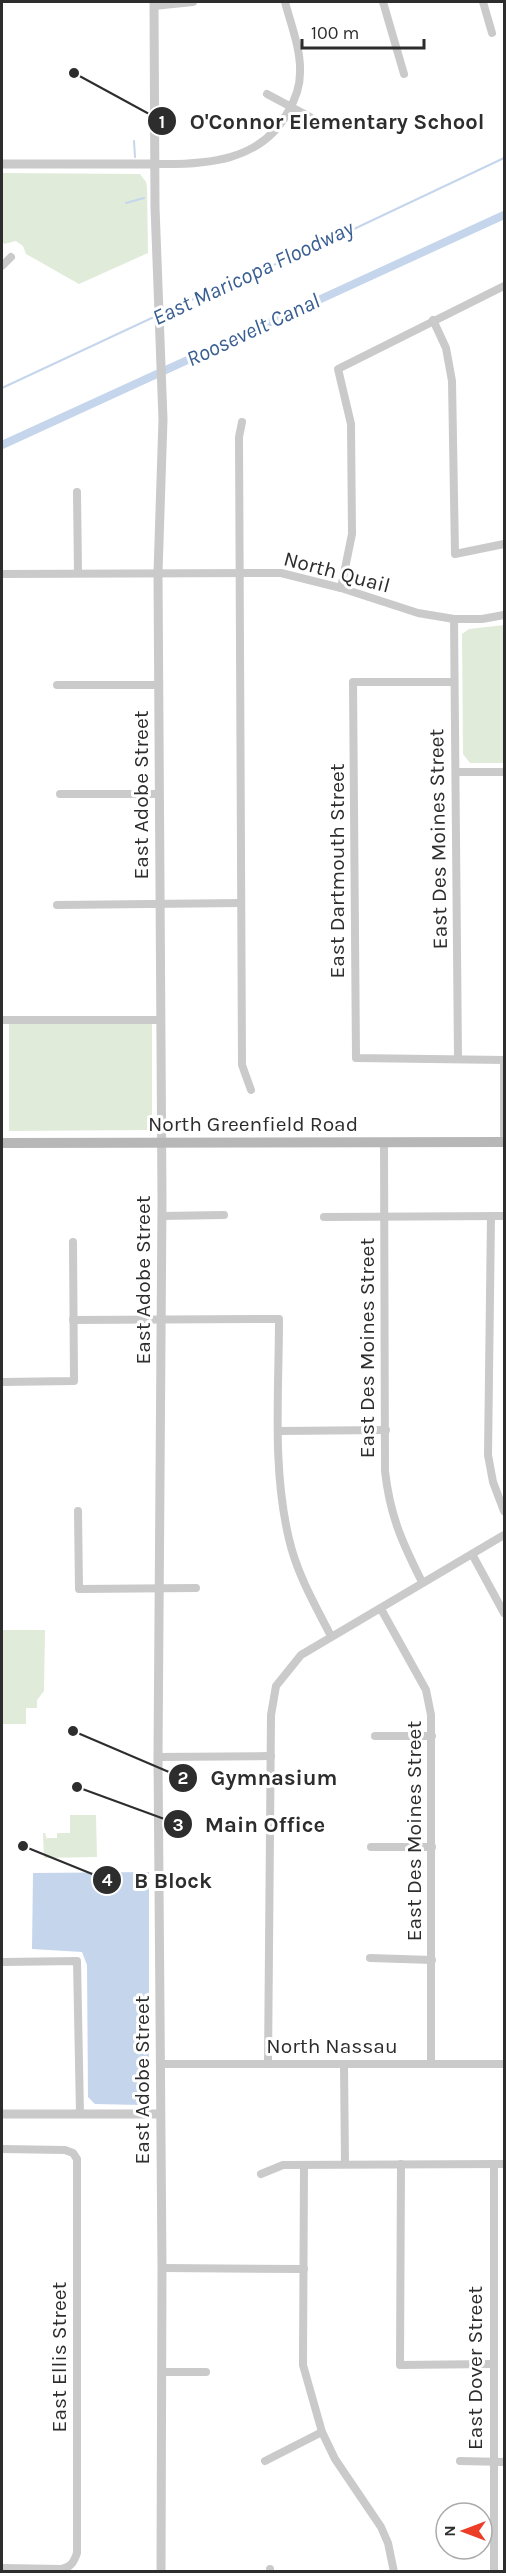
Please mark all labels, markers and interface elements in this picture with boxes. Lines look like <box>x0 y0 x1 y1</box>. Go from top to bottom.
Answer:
scale bar <box>302 12 424 50</box>
text: 100 m <box>311 22 359 44</box>
callout: O'Connor Elementary School <box>147 101 496 141</box>
text: O'Connor Elementary School <box>190 109 484 135</box>
text: 1 <box>159 111 165 133</box>
water label: East Maricopa Floodway <box>148 214 359 331</box>
water label: Roosevelt Canal <box>182 288 324 372</box>
street label: North Quail <box>281 546 393 598</box>
street label: East Adobe Street <box>129 710 153 880</box>
street label: East Des Moines Street <box>424 728 452 949</box>
street label: East Dartmouth Street <box>325 763 349 979</box>
street label: North Greenfield Road <box>148 1112 358 1136</box>
street label: East Adobe Street <box>131 1195 155 1365</box>
street label: East Des Moines Street <box>355 1238 379 1458</box>
street label: East Des Moines Street <box>402 1721 426 1941</box>
callout: Gymnasium <box>168 1758 349 1798</box>
text: Gymnasium <box>211 1765 337 1791</box>
text: 2 <box>178 1767 188 1789</box>
callout: Main Office <box>163 1804 337 1844</box>
text: Main Office <box>205 1812 325 1838</box>
text: 3 <box>172 1814 184 1836</box>
callout: B Block <box>92 1860 224 1900</box>
text: B Block <box>134 1868 212 1894</box>
text: 4 <box>102 1869 113 1891</box>
street label: East Adobe Street <box>130 1995 154 2165</box>
street label: North Nassau <box>266 2034 398 2058</box>
street label: East Ellis Street <box>47 2282 71 2432</box>
street label: East Dover Street <box>463 2286 487 2450</box>
north arrow <box>434 2501 494 2561</box>
text: N <box>440 2525 459 2537</box>

